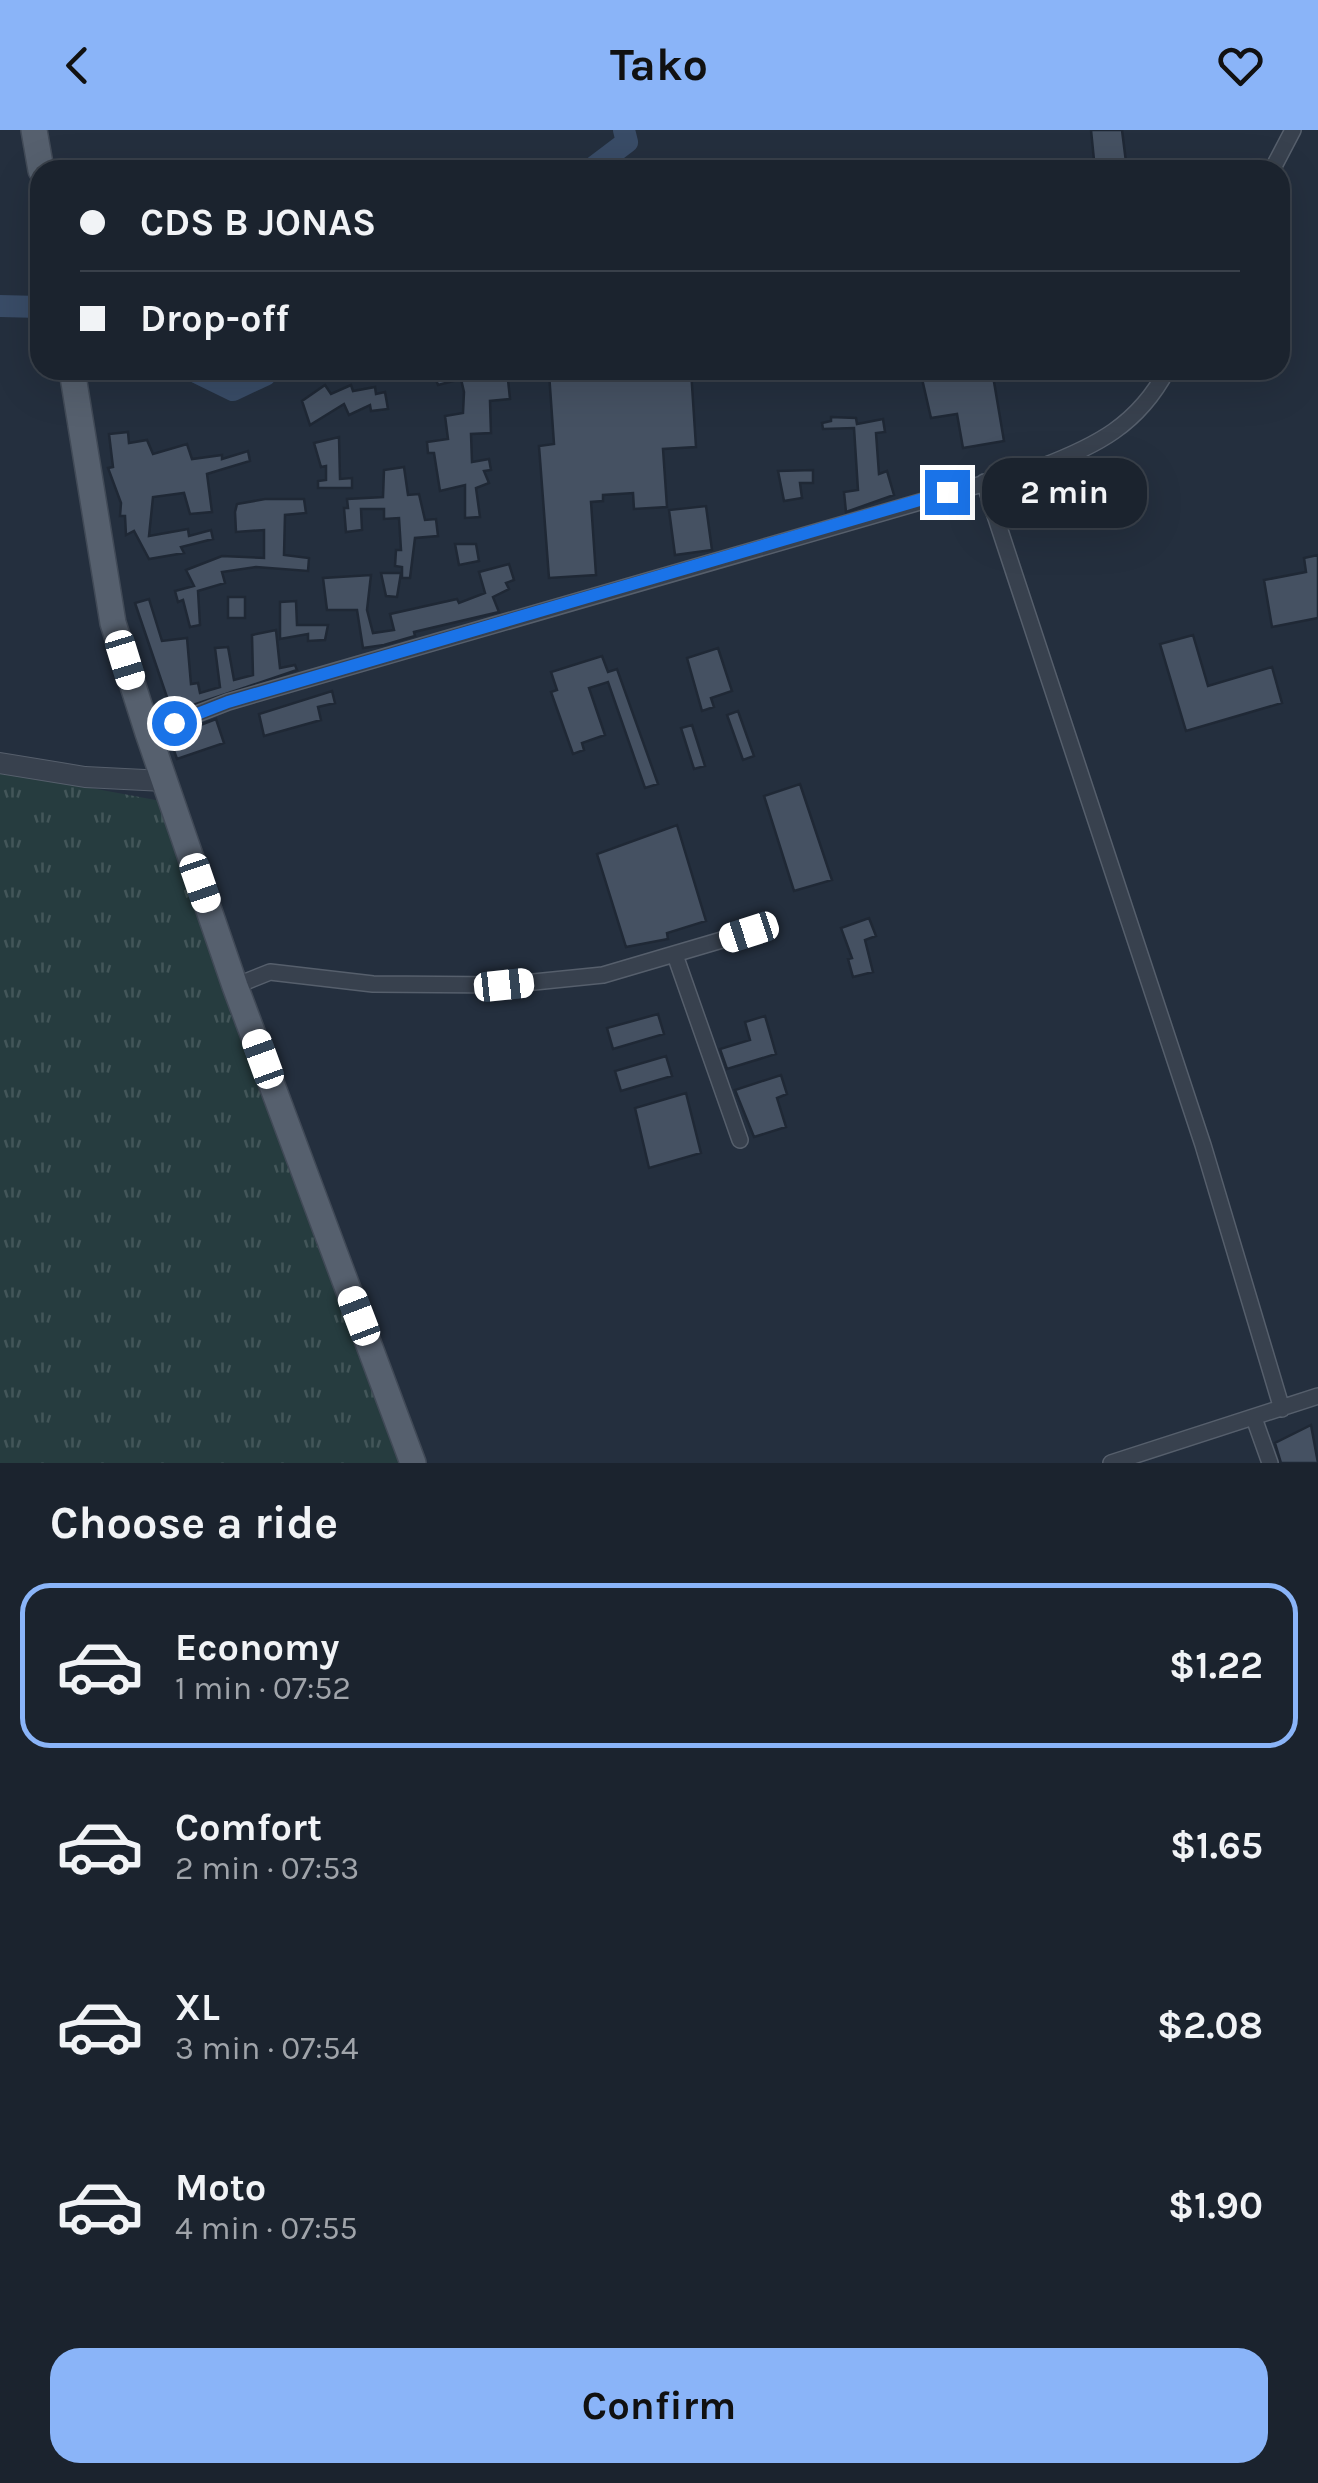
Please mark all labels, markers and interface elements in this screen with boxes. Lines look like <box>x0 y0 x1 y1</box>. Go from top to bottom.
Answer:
icon: back <box>50 38 105 93</box>
icon: heart <box>1213 38 1268 93</box>
text: Tako <box>610 39 708 91</box>
text: CDS B JONAS <box>140 200 376 245</box>
text: Drop-off <box>140 296 289 341</box>
callout: 2 min <box>982 457 1147 527</box>
route end <box>925 470 970 515</box>
text: 2 min <box>1020 474 1109 511</box>
car <box>102 627 148 693</box>
route start <box>152 701 197 746</box>
car <box>176 850 224 916</box>
car <box>716 908 782 956</box>
car <box>473 967 535 1003</box>
car <box>239 1026 287 1092</box>
car <box>334 1283 384 1349</box>
text: Choose a ride <box>50 1497 338 1549</box>
icon: car <box>55 1621 145 1711</box>
text: Economy <box>175 1625 339 1670</box>
text: $1.22 <box>1169 1643 1263 1688</box>
text: 1 min · 07:52 <box>175 1670 351 1707</box>
icon: car <box>55 1801 145 1891</box>
text: Comfort <box>175 1805 322 1850</box>
text: $1.65 <box>1170 1823 1263 1868</box>
text: 2 min · 07:53 <box>175 1850 359 1887</box>
icon: car <box>55 1981 145 2071</box>
text: XL <box>175 1985 220 2030</box>
text: $2.08 <box>1157 2003 1263 2048</box>
text: 3 min · 07:54 <box>175 2030 359 2067</box>
icon: car <box>55 2161 145 2251</box>
text: Moto <box>175 2165 266 2210</box>
text: $1.90 <box>1168 2183 1263 2228</box>
text: 4 min · 07:55 <box>175 2210 358 2247</box>
button: Confirm <box>50 2348 1268 2463</box>

